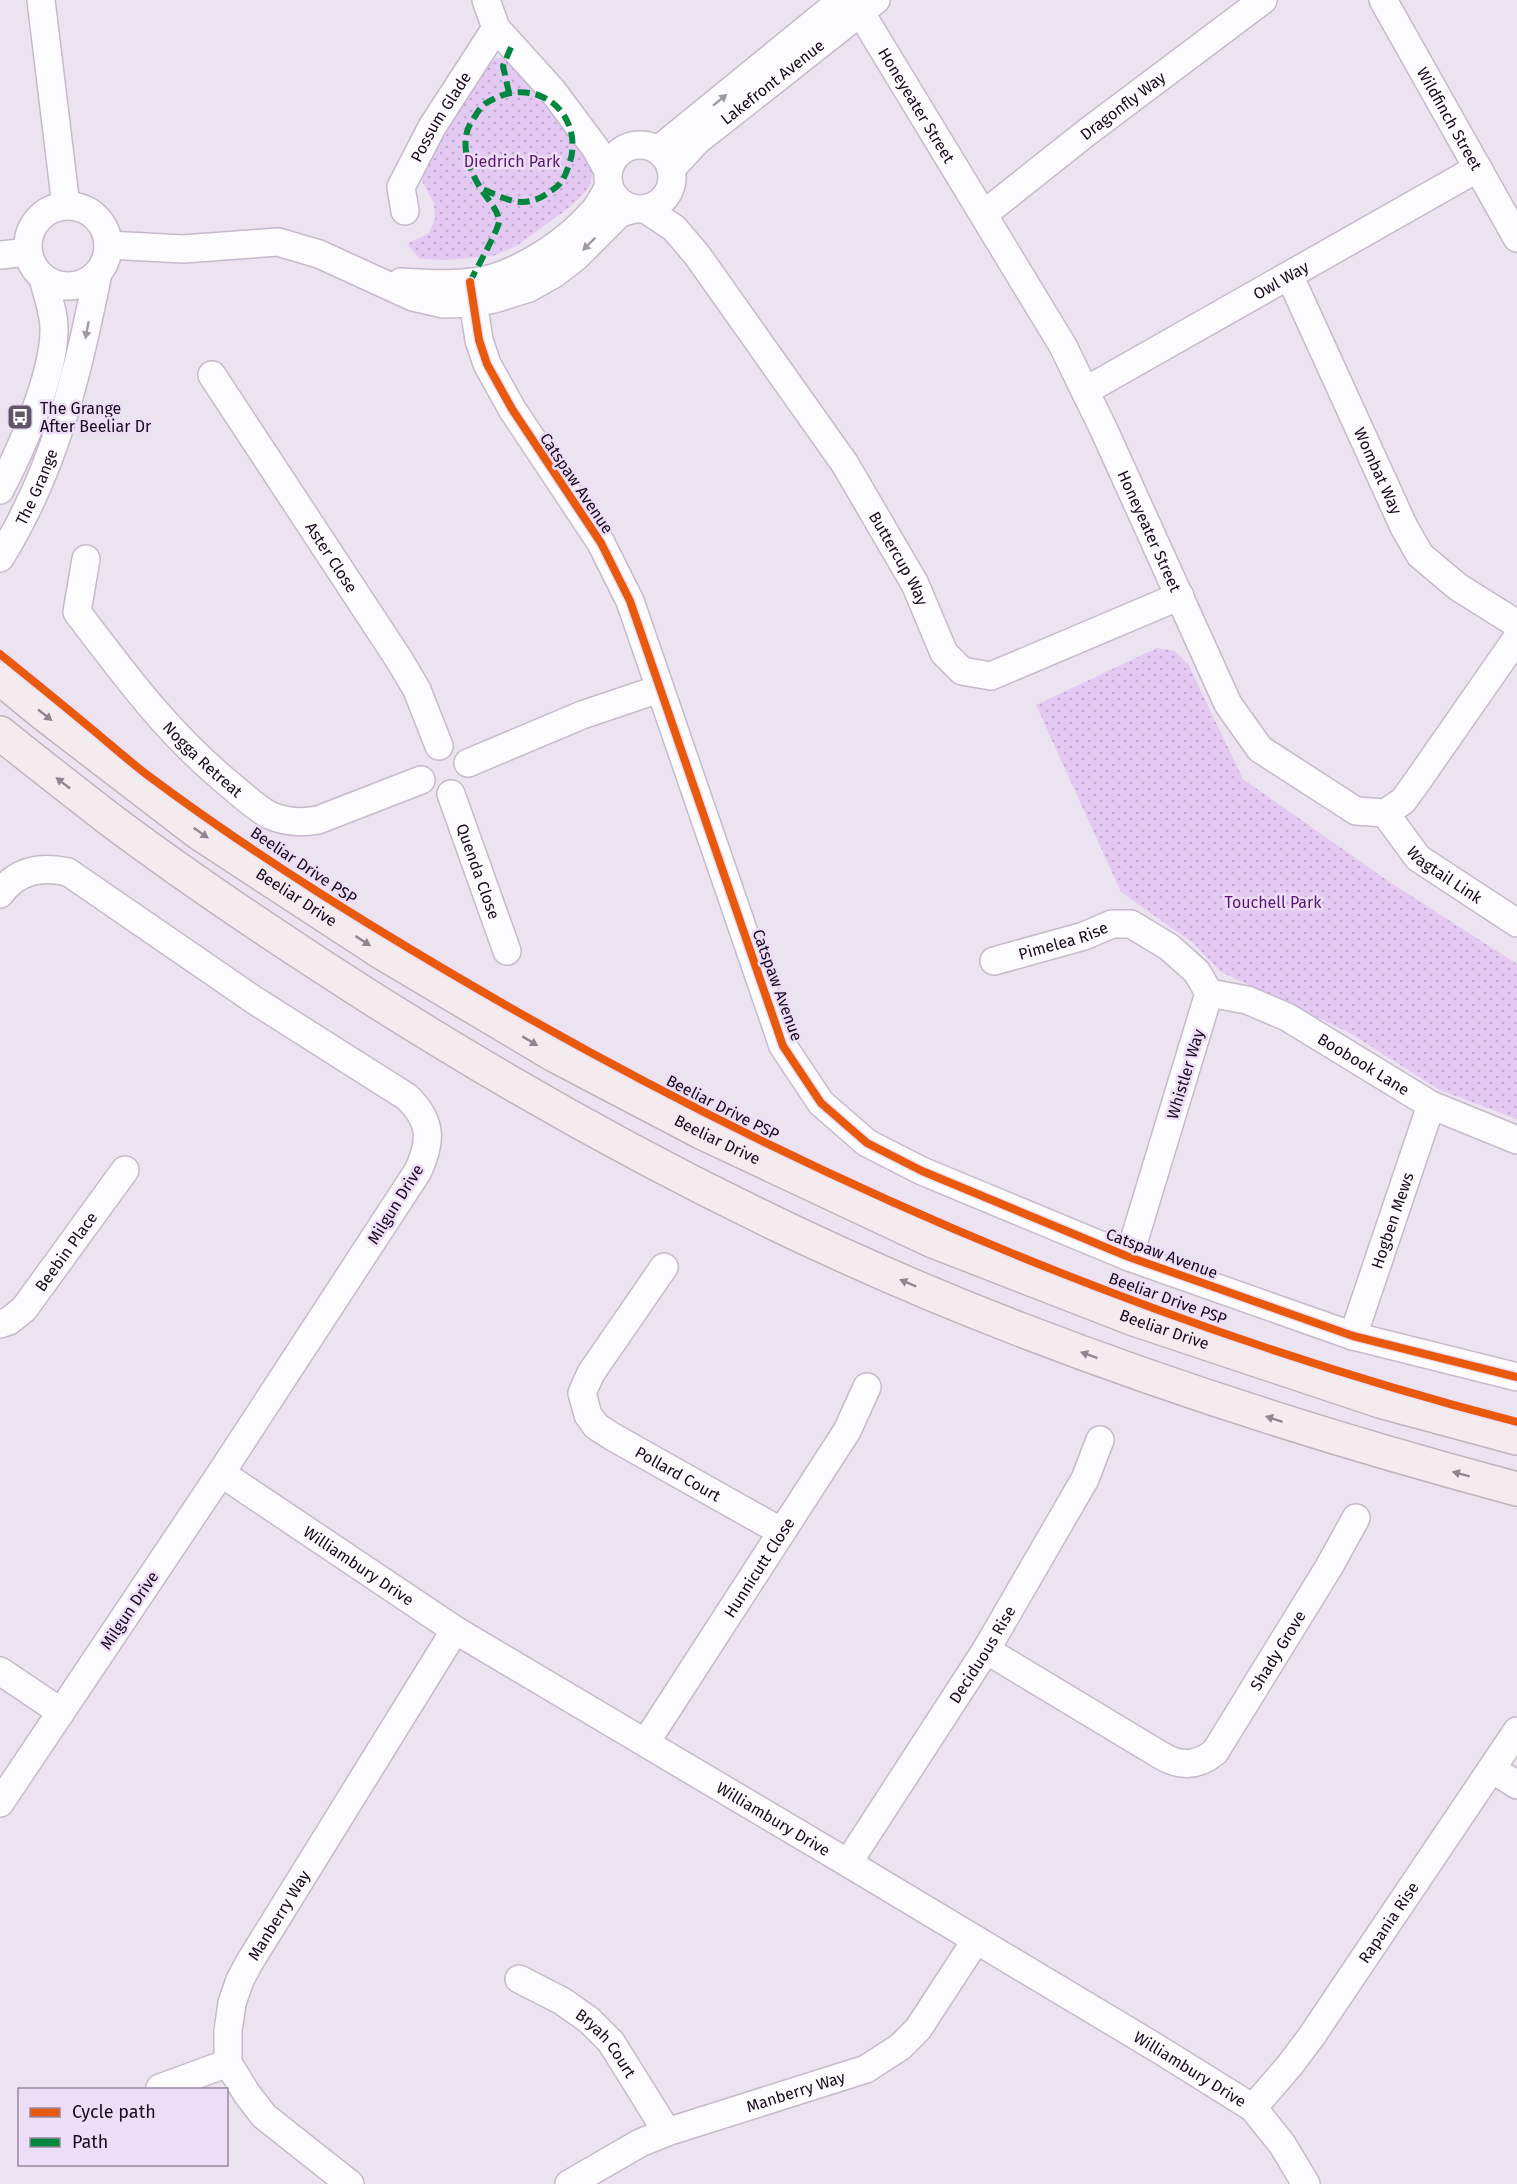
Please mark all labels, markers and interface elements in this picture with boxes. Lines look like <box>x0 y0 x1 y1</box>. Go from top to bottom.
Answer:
street label: Lakefront Avenue <box>717 36 828 129</box>
street label: Honeyeater Street <box>874 44 959 167</box>
street label: Wildfinch Street <box>1413 64 1486 174</box>
street label: Possum Glade <box>407 68 475 165</box>
street label: Dragonfly Way <box>1076 68 1169 144</box>
one-way arrow <box>712 94 727 107</box>
park label: Diedrich Park <box>464 152 561 171</box>
one-way arrow <box>582 237 596 252</box>
street label: Owl Way <box>1250 257 1312 304</box>
one-way arrow <box>82 321 91 340</box>
place label: The Grange After Beeliar Dr <box>40 399 152 436</box>
bus stop icon: The Grange After Beeliar Dr <box>5 402 35 432</box>
street label: Wombat Way <box>1350 425 1406 518</box>
street label: Catspaw Avenue <box>536 429 617 537</box>
street label: The Grange <box>12 446 62 528</box>
street label: Honeyeater Street <box>1113 467 1185 595</box>
street label: Buttercup Way <box>865 508 932 608</box>
street label: Aster Close <box>301 519 361 596</box>
one-way arrow <box>37 709 53 722</box>
street label: Nogga Retreat <box>159 718 246 801</box>
one-way arrow <box>56 777 71 789</box>
street label: Quenda Close <box>452 821 504 922</box>
street label: Beeliar Drive PSP <box>247 822 361 908</box>
one-way arrow <box>192 827 208 839</box>
street label: Wagtail Link <box>1402 843 1486 908</box>
street label: Beeliar Drive <box>253 864 341 930</box>
park label: Touchell Park <box>1225 893 1322 912</box>
street label: Pimelea Rise <box>1016 918 1111 964</box>
street label: Catspaw Avenue <box>749 927 807 1044</box>
one-way arrow <box>355 935 371 946</box>
street label: Whistler Way <box>1163 1027 1208 1121</box>
street label: Boobook Lane <box>1314 1029 1413 1099</box>
one-way arrow <box>522 1036 539 1046</box>
street label: Beeliar Drive PSP <box>663 1070 783 1144</box>
street label: Beeliar Drive <box>672 1110 764 1168</box>
street label: Milgun Drive <box>363 1161 427 1248</box>
street label: Hogben Mews <box>1367 1170 1418 1271</box>
street label: Beebin Place <box>31 1208 101 1295</box>
street label: Catspaw Avenue <box>1103 1224 1220 1282</box>
street label: Beeliar Drive PSP <box>1106 1268 1230 1328</box>
one-way arrow <box>899 1278 917 1288</box>
street label: Beeliar Drive <box>1118 1305 1212 1353</box>
one-way arrow <box>1080 1350 1098 1359</box>
one-way arrow <box>1265 1413 1283 1423</box>
street label: Pollard Court <box>632 1442 724 1506</box>
one-way arrow <box>1451 1469 1469 1478</box>
street label: Hunnicutt Close <box>720 1514 799 1621</box>
street label: Williambury Drive <box>300 1522 417 1610</box>
street label: Milgun Drive <box>96 1568 163 1653</box>
street label: Deciduous Rise <box>945 1603 1020 1707</box>
street label: Shady Grove <box>1246 1607 1310 1694</box>
street label: Williambury Drive <box>713 1778 833 1860</box>
street label: Manberry Way <box>244 1867 314 1964</box>
street label: Rapania Rise <box>1355 1878 1423 1967</box>
street label: Bryah Court <box>572 2005 640 2082</box>
street label: Williambury Drive <box>1130 2027 1250 2111</box>
street label: Manberry Way <box>744 2067 848 2116</box>
legend <box>18 2088 228 2166</box>
text: Cycle path <box>72 2101 156 2123</box>
text: Path <box>72 2131 108 2153</box>

